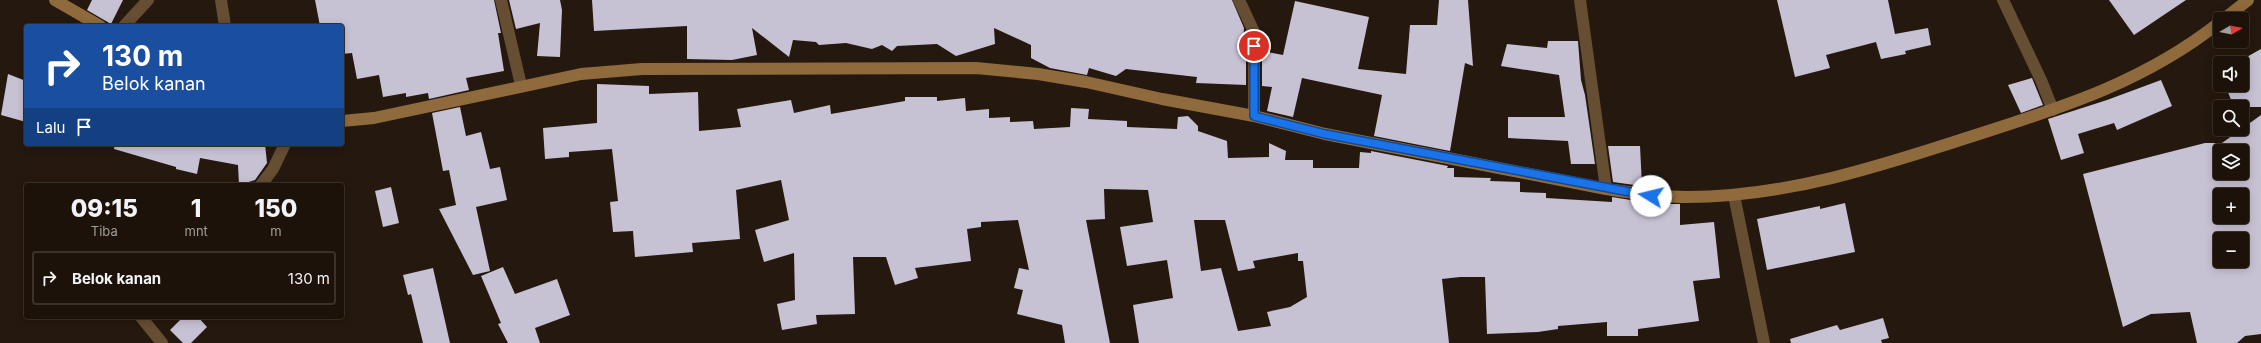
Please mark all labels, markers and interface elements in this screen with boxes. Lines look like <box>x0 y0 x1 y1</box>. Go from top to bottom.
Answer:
north arrow <box>2213 12 2249 48</box>
map controls <box>2213 12 2249 268</box>
pin <box>1237 29 1271 63</box>
icon: arrive <box>1243 35 1265 57</box>
text: 130 m <box>102 39 183 73</box>
icon: right <box>36 40 88 92</box>
button: sound <box>2213 56 2249 92</box>
text: Belok kanan <box>102 73 206 94</box>
button: search <box>2213 100 2249 136</box>
icon: arrive <box>73 116 95 138</box>
text: Lalu <box>36 118 65 137</box>
button: layers <box>2213 144 2249 180</box>
position arrow <box>1630 175 1672 217</box>
button: + <box>2213 188 2249 224</box>
text: 09:15 <box>71 194 138 223</box>
text: 1 <box>191 194 201 223</box>
text: 150 <box>254 194 297 223</box>
text: Tiba <box>91 223 118 239</box>
text: mnt <box>185 223 208 239</box>
text: m <box>270 223 282 239</box>
button: − <box>2213 232 2249 268</box>
icon: right <box>38 267 60 289</box>
text: Belok kanan <box>72 269 161 288</box>
text: 130 m <box>288 269 330 288</box>

